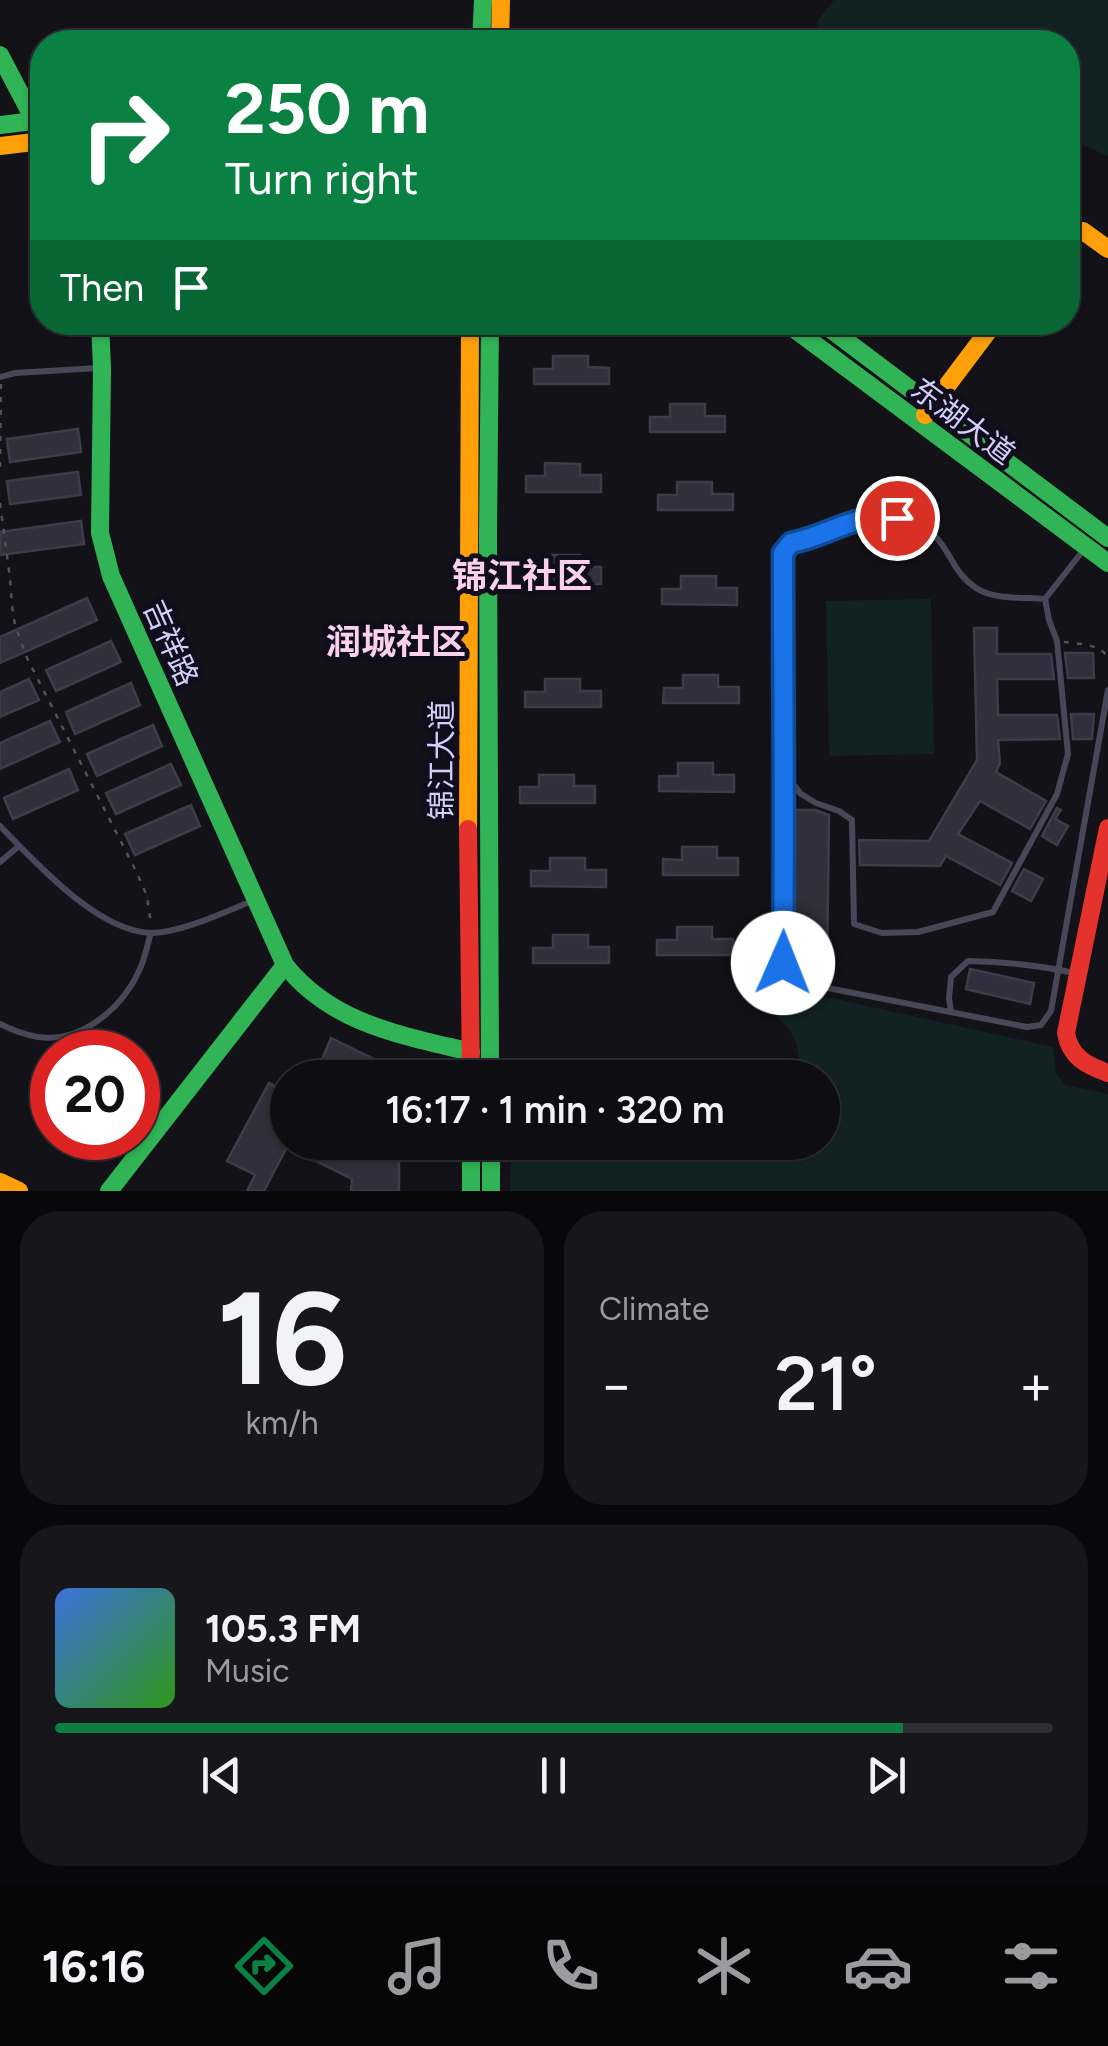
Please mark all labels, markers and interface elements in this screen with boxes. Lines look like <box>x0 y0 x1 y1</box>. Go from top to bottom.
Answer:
text: 250 m <box>225 66 429 151</box>
icon: right <box>60 70 190 200</box>
text: Turn right <box>225 151 418 205</box>
icon: arrive <box>164 260 219 315</box>
text: Then <box>60 265 144 311</box>
street label: 东湖大道 <box>904 370 1022 472</box>
pin <box>855 476 940 561</box>
icon: arrive <box>870 491 925 546</box>
district label: 锦江社区 <box>452 555 592 597</box>
street label: 吉祥路 <box>136 594 206 692</box>
district label: 润城社区 <box>326 621 466 663</box>
street label: 锦江大道 <box>423 700 460 820</box>
position arrow <box>731 911 835 1015</box>
speed limit sign: 20 <box>30 1030 160 1160</box>
text: 16:17 · 1 min · 320 m <box>385 1087 725 1133</box>
text: 16 <box>217 1261 347 1417</box>
text: Climate <box>599 1290 710 1328</box>
text: 21° <box>775 1339 877 1429</box>
text: − <box>599 1352 633 1418</box>
text: + <box>1019 1352 1053 1418</box>
text: km/h <box>245 1404 319 1442</box>
text: 105.3 FM <box>205 1606 361 1652</box>
text: Music <box>205 1652 290 1690</box>
icon: previous <box>194 1748 249 1803</box>
icon: pause <box>526 1748 581 1803</box>
icon: next <box>859 1748 914 1803</box>
icon: directions <box>229 1931 299 2001</box>
icon: music <box>382 1931 452 2001</box>
icon: phone <box>536 1931 606 2001</box>
icon: climate <box>689 1931 759 2001</box>
icon: car <box>843 1931 913 2001</box>
icon: filters <box>996 1931 1066 2001</box>
text: 16:16 <box>42 1939 145 1993</box>

